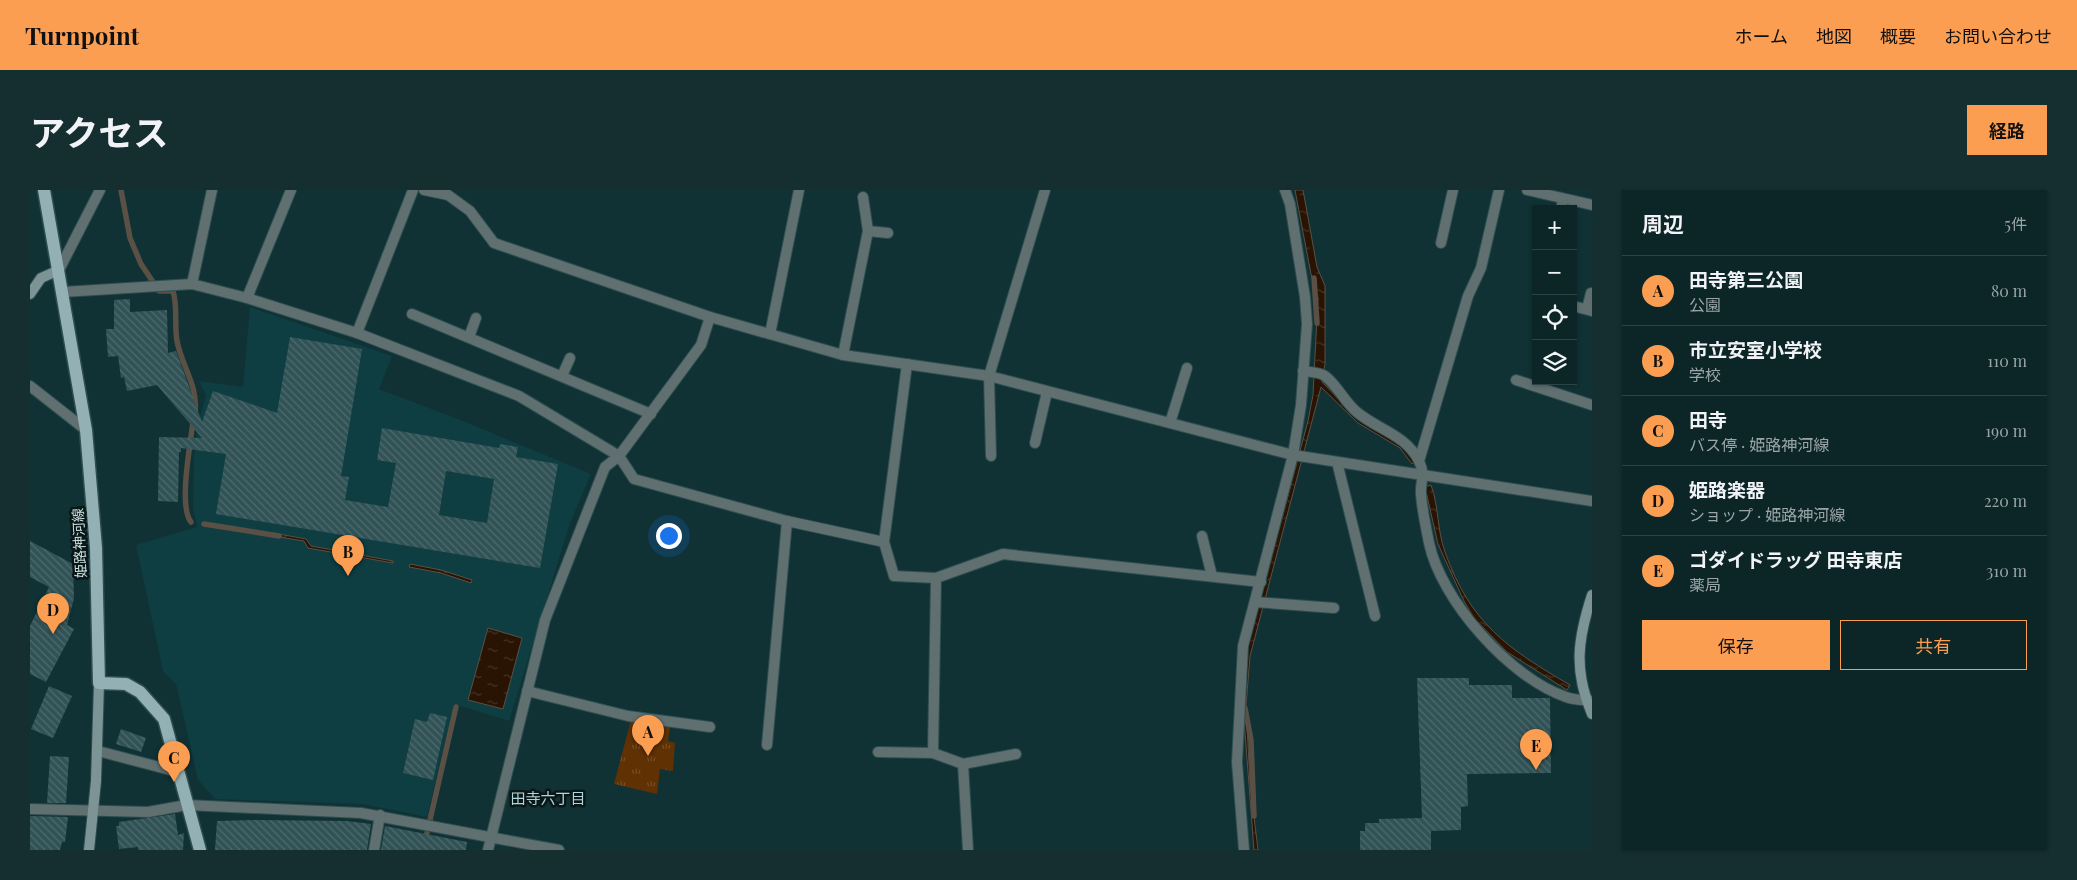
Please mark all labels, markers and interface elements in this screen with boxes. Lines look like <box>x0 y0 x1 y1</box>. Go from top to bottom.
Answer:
text: Turnpoint <box>25 19 139 51</box>
text: ホーム <box>1735 24 1788 48</box>
text: 地図 <box>1816 24 1852 48</box>
text: 概要 <box>1880 24 1916 48</box>
text: お問い合わせ <box>1944 24 2052 48</box>
button: 経路 <box>1967 105 2047 155</box>
text: アクセス <box>30 108 168 155</box>
map controls <box>1532 205 1577 385</box>
button: + <box>1532 205 1577 250</box>
text: 周辺 <box>1642 209 1684 237</box>
text: 5件 <box>2004 213 2027 234</box>
button: − <box>1532 250 1577 295</box>
text: 田寺第三公園 <box>1689 266 1803 292</box>
text: A <box>1653 280 1663 301</box>
text: 80 m <box>1991 280 2027 301</box>
text: 公園 <box>1689 294 1721 315</box>
button: locate <box>1532 295 1577 340</box>
text: 市立安室小学校 <box>1689 336 1822 362</box>
button: layers <box>1532 340 1577 385</box>
text: B <box>1653 350 1663 371</box>
text: 110 m <box>1987 350 2027 371</box>
text: 学校 <box>1689 364 1721 385</box>
text: 田寺 <box>1689 406 1727 432</box>
text: C <box>1652 420 1664 441</box>
text: 190 m <box>1985 420 2027 441</box>
text: バス停 · 姫路神河線 <box>1689 434 1829 455</box>
text: 姫路楽器 <box>1689 476 1765 502</box>
text: D <box>1652 490 1664 511</box>
text: 220 m <box>1984 490 2027 511</box>
text: ショップ · 姫路神河線 <box>1689 504 1845 525</box>
street label: 姫路神河線 <box>68 508 90 578</box>
your location <box>656 523 682 549</box>
pin: B <box>332 535 364 576</box>
text: ゴダイドラッグ 田寺東店 <box>1689 546 1902 572</box>
text: E <box>1653 560 1663 581</box>
text: 310 m <box>1986 560 2027 581</box>
text: 薬局 <box>1689 574 1721 595</box>
pin: D <box>37 593 69 634</box>
button: 保存 <box>1642 620 1830 670</box>
button: 共有 <box>1840 620 2027 670</box>
pin: A <box>632 715 664 756</box>
pin: E <box>1520 729 1552 770</box>
pin: C <box>158 741 190 782</box>
district label: 田寺六丁目 <box>510 788 586 808</box>

